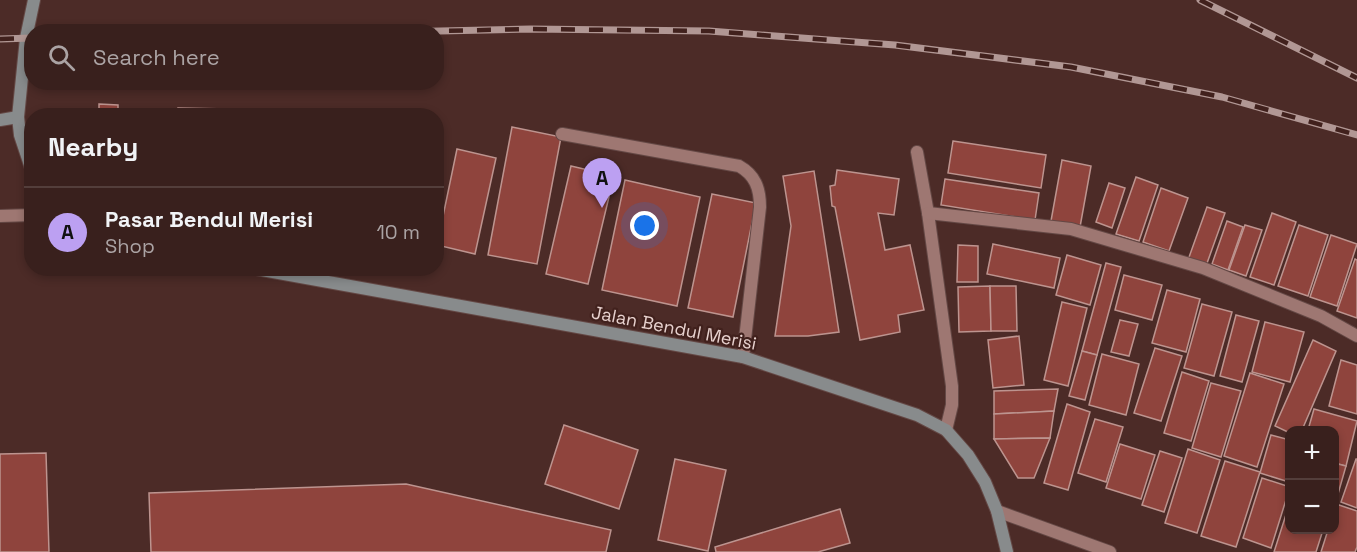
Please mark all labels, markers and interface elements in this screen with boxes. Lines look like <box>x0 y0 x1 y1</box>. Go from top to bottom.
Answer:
search box <box>24 24 444 90</box>
icon: search <box>45 41 78 74</box>
text: Search here <box>93 43 220 71</box>
text: Nearby <box>48 130 138 164</box>
pin: A <box>582 158 622 208</box>
text: Pasar Bendul Merisi <box>105 205 313 233</box>
your location <box>630 211 659 240</box>
text: A <box>61 219 74 245</box>
text: 10 m <box>376 219 420 245</box>
text: Shop <box>105 233 155 259</box>
street label: Jalan Bendul Merisi <box>590 300 759 355</box>
map controls <box>1285 426 1339 534</box>
button: + <box>1285 426 1339 480</box>
button: − <box>1285 480 1339 534</box>

